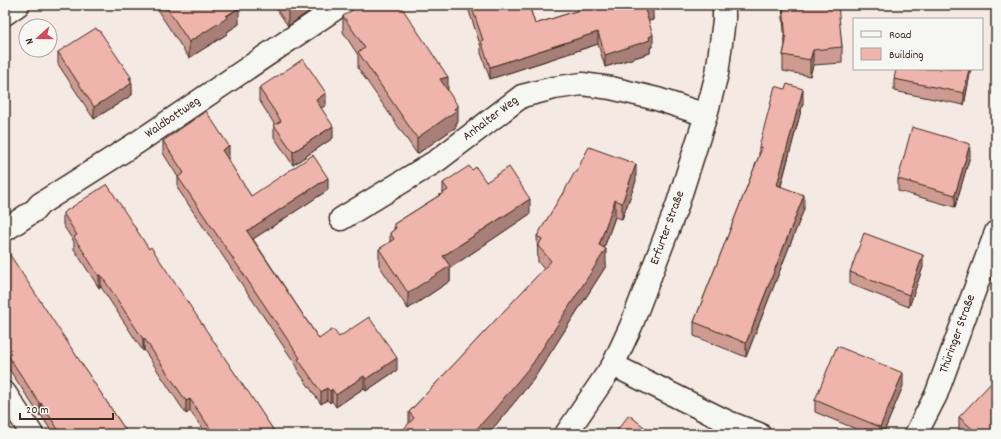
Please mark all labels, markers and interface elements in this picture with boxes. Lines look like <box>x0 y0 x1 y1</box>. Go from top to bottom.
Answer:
north arrow <box>18 18 58 58</box>
legend <box>853 18 983 70</box>
text: Road <box>889 27 911 44</box>
text: N <box>22 35 39 46</box>
text: Building <box>889 47 924 64</box>
street label: Waldbottweg <box>141 92 205 144</box>
street label: Anhalter Weg <box>459 92 523 146</box>
street label: Erfurter Straße <box>646 188 690 268</box>
street label: Thüringer Straße <box>935 292 981 376</box>
scale bar <box>20 395 113 421</box>
text: 20 m <box>26 402 49 419</box>

